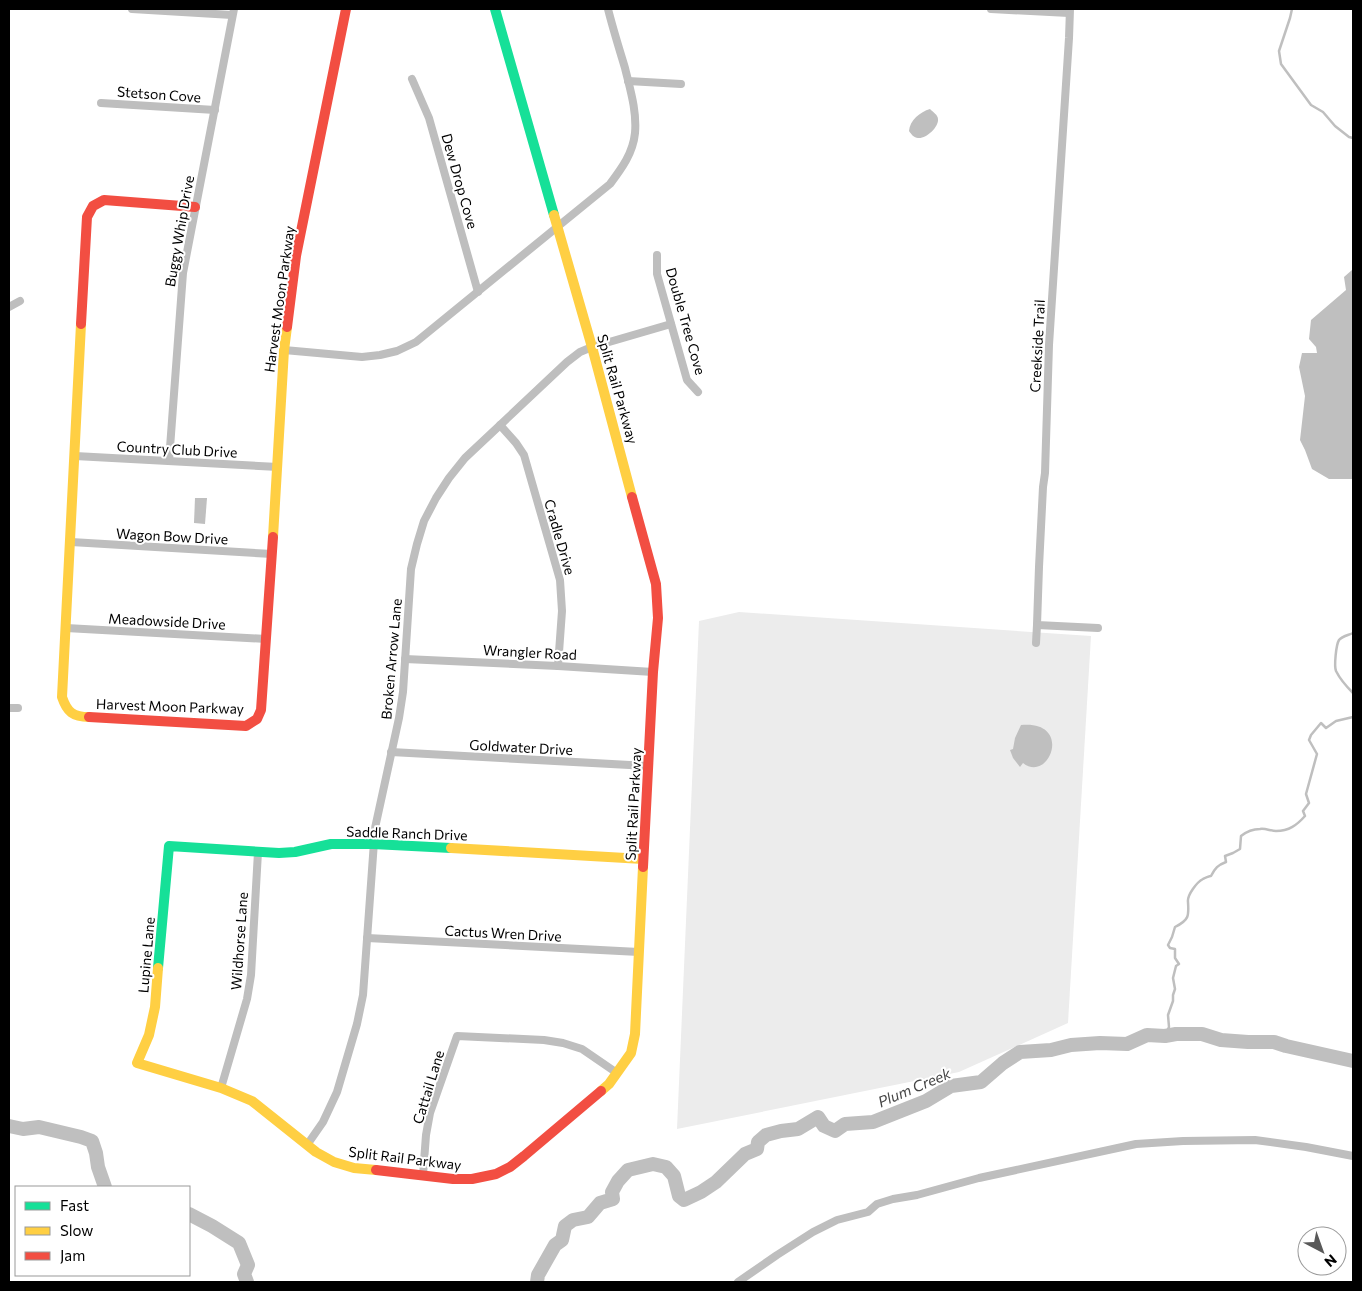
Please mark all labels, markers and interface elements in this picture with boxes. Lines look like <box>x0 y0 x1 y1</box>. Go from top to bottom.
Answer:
street label: Stetson Cove <box>116 83 202 105</box>
street label: Dew Drop Cove <box>438 131 482 231</box>
street label: Buggy Whip Drive <box>161 174 197 288</box>
street label: Harvest Moon Parkway <box>260 225 298 373</box>
street label: Double Tree Cove <box>663 265 709 377</box>
street label: Creekside Trail <box>1026 299 1048 393</box>
street label: Split Rail Parkway <box>594 332 642 446</box>
street label: Country Club Drive <box>116 437 238 461</box>
street label: Cradle Drive <box>541 497 579 577</box>
street label: Wagon Bow Drive <box>116 525 228 547</box>
street label: Broken Arrow Lane <box>377 598 405 720</box>
street label: Meadowside Drive <box>108 609 226 633</box>
street label: Wrangler Road <box>483 641 577 663</box>
street label: Harvest Moon Parkway <box>96 695 244 717</box>
street label: Goldwater Drive <box>469 736 573 758</box>
street label: Split Rail Parkway <box>622 747 644 861</box>
street label: Saddle Ranch Drive <box>346 822 468 844</box>
street label: Wildhorse Lane <box>227 891 251 991</box>
street label: Lupine Lane <box>134 916 158 994</box>
street label: Cactus Wren Drive <box>444 921 562 945</box>
street label: Cattail Lane <box>409 1048 447 1126</box>
water label: Plum Creek <box>875 1063 954 1110</box>
street label: Split Rail Parkway <box>348 1143 462 1173</box>
legend <box>15 1186 190 1276</box>
text: Fast <box>60 1196 89 1214</box>
text: Slow <box>60 1221 93 1239</box>
north arrow <box>1297 1226 1347 1276</box>
text: Jam <box>60 1246 85 1264</box>
text: N <box>1321 1251 1340 1271</box>

